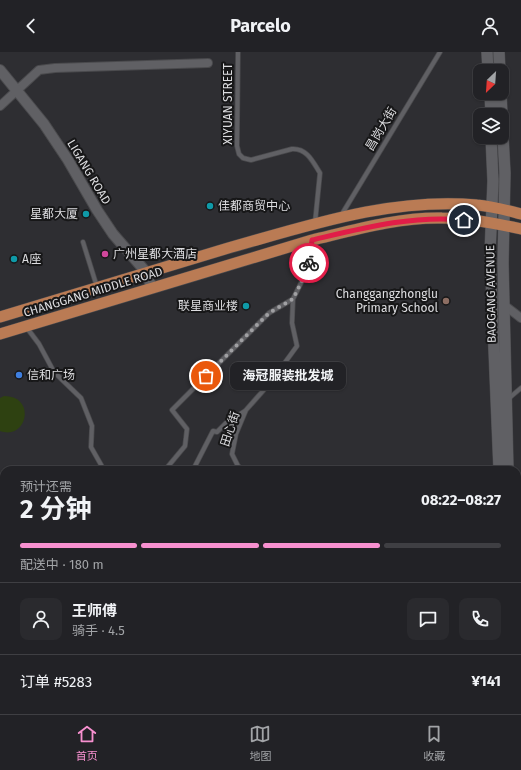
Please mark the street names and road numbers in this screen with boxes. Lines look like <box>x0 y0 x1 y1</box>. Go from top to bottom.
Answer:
street label: XIYUAN STREET <box>221 62 235 145</box>
street label: 昌岗大街 <box>363 105 399 153</box>
street label: LIGANG ROAD <box>64 137 114 207</box>
street label: BAOGANG AVENUE <box>483 245 499 343</box>
street label: CHANGGANG MIDDLE ROAD <box>22 264 165 320</box>
street label: 田心街 <box>218 410 242 448</box>

